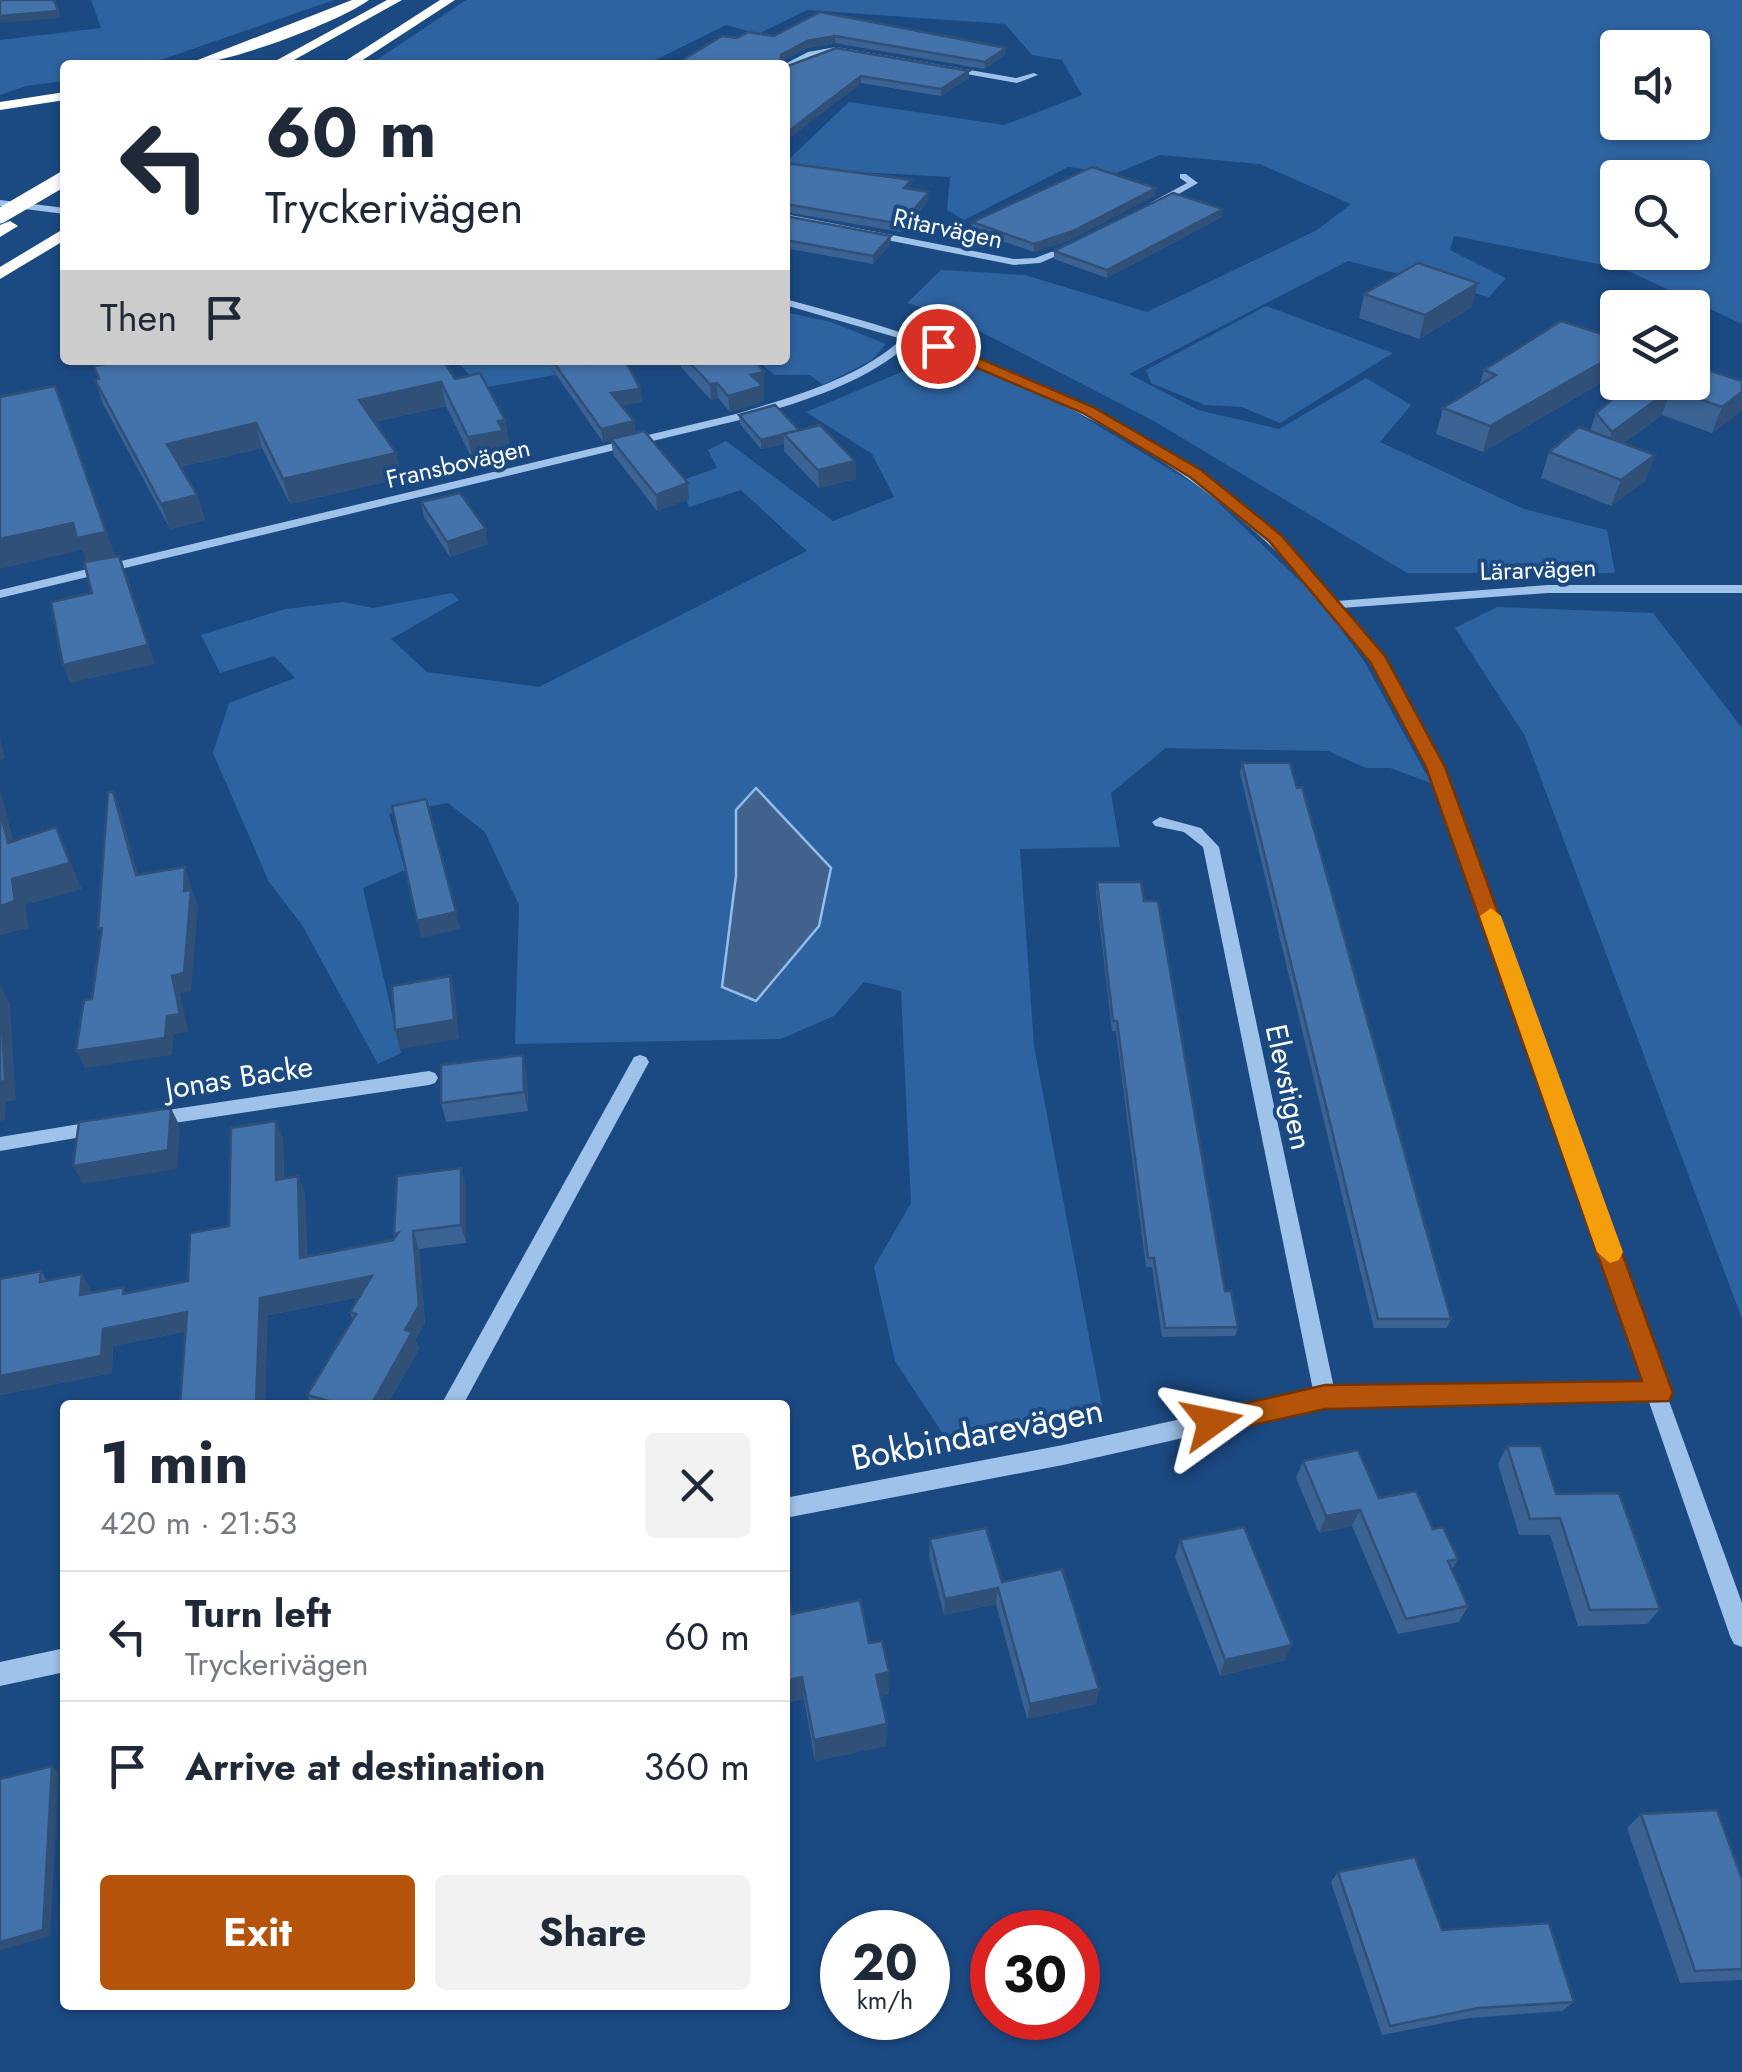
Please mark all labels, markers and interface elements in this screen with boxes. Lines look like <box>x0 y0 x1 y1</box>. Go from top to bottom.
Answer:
map controls <box>1600 30 1710 400</box>
button: sound <box>1600 30 1710 140</box>
text: 60 m <box>265 82 437 183</box>
icon: left <box>100 100 230 230</box>
button: search <box>1600 160 1710 270</box>
text: Tryckerivägen <box>265 175 523 240</box>
street label: Ritarvägen <box>890 199 1006 257</box>
text: Then <box>100 290 177 345</box>
icon: arrive <box>197 290 252 345</box>
button: layers <box>1600 290 1710 400</box>
pin <box>896 304 981 389</box>
icon: arrive <box>911 319 966 374</box>
street label: Fransbovägen <box>382 429 534 497</box>
street label: Lärarvägen <box>1479 549 1597 589</box>
street label: Elevstigen <box>1255 1020 1323 1154</box>
street label: Jonas Backe <box>158 1044 316 1110</box>
position arrow <box>1160 1370 1264 1474</box>
street label: Bokbindarevägen <box>847 1385 1107 1483</box>
text: 1 min <box>100 1419 249 1506</box>
button: close <box>645 1433 750 1538</box>
text: 420 m · 21:53 <box>100 1500 297 1546</box>
text: Turn left <box>185 1586 331 1641</box>
icon: left <box>100 1609 155 1664</box>
text: 60 m <box>664 1609 750 1664</box>
text: Tryckerivägen <box>185 1641 369 1687</box>
icon: arrive <box>100 1739 155 1794</box>
text: Arrive at destination <box>185 1739 546 1794</box>
text: 360 m <box>644 1739 750 1794</box>
button: Exit <box>100 1875 415 1990</box>
button: Share <box>435 1875 750 1990</box>
speed limit sign: 30 <box>970 1910 1100 2040</box>
text: 20 <box>852 1926 918 1999</box>
text: km/h <box>857 1982 913 2018</box>

